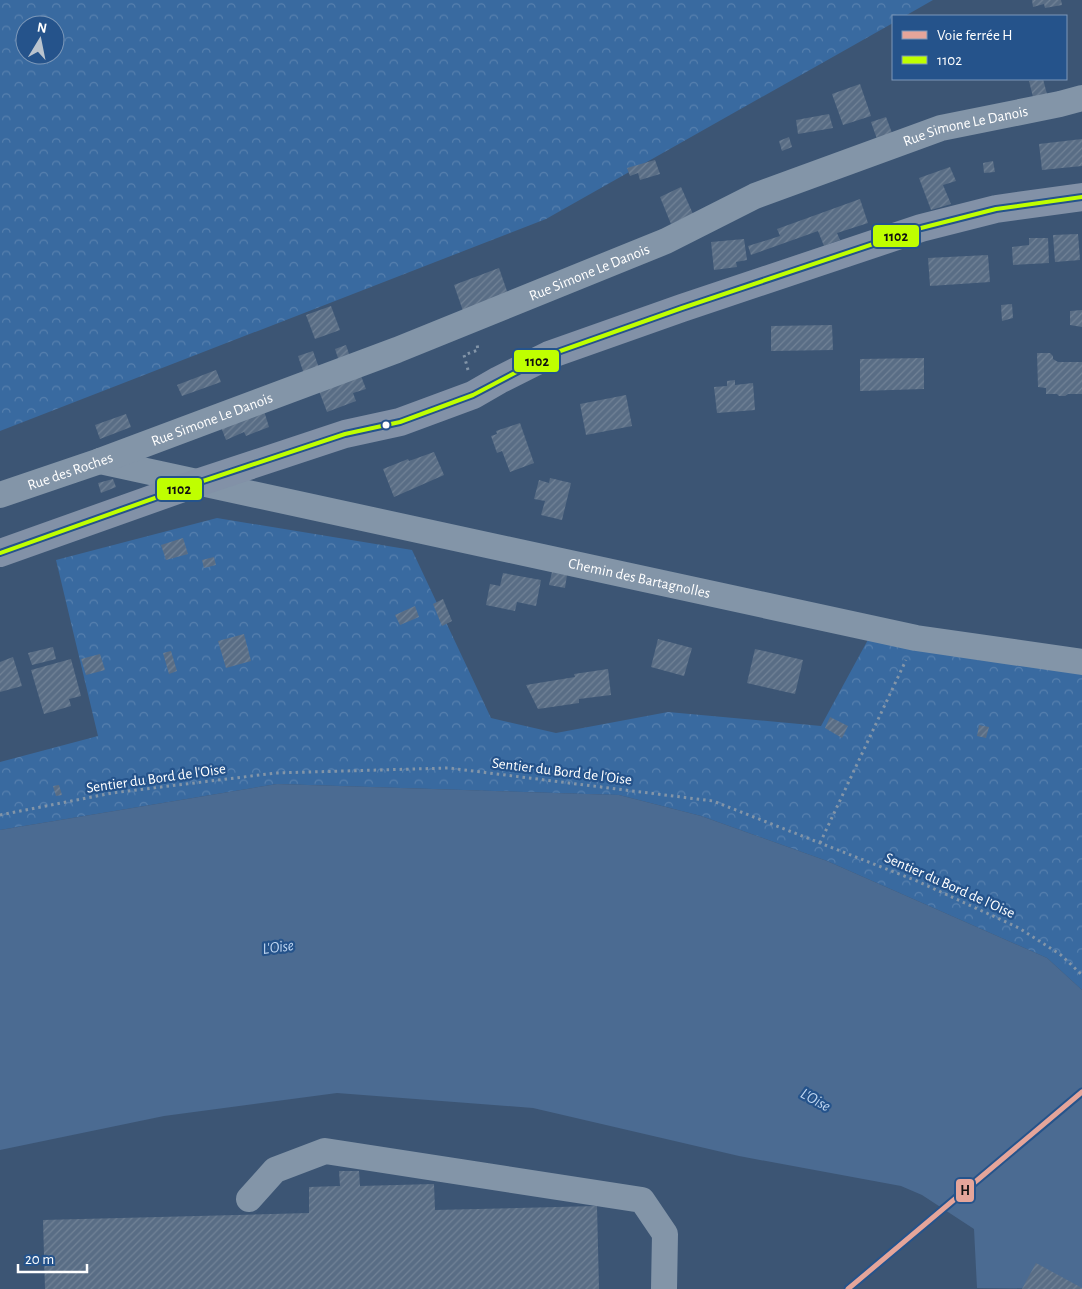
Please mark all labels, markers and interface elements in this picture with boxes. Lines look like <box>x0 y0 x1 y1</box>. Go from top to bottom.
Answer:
north arrow <box>15 15 65 65</box>
legend <box>892 15 1067 80</box>
text: N <box>36 20 48 36</box>
text: Voie ferrée H <box>937 28 1013 43</box>
text: 1102 <box>937 53 962 68</box>
street label: Rue Simone Le Danois <box>901 104 1029 149</box>
line badge: 1102 <box>872 224 920 248</box>
text: 1102 <box>884 230 908 244</box>
street label: Rue Simone Le Danois <box>527 242 652 304</box>
line badge: 1102 <box>513 349 560 373</box>
text: 1102 <box>525 355 549 369</box>
street label: Rue Simone Le Danois <box>149 390 275 449</box>
unlabelled marker <box>381 420 391 430</box>
street label: Rue des Roches <box>26 450 115 493</box>
line badge: 1102 <box>156 477 203 501</box>
text: 1102 <box>167 483 191 497</box>
street label: Chemin des Bartagnolles <box>567 556 712 601</box>
street label: Sentier du Bord de l'Oise <box>491 755 633 788</box>
street label: Sentier du Bord de l'Oise <box>85 761 227 796</box>
street label: Sentier du Bord de l'Oise <box>882 850 1017 921</box>
water label: L'Oise <box>261 937 295 957</box>
water label: L'Oise <box>798 1085 833 1115</box>
line badge: H <box>955 1178 975 1203</box>
text: H <box>960 1184 970 1198</box>
scale bar <box>18 1242 86 1274</box>
text: 20 m <box>25 1252 54 1267</box>

